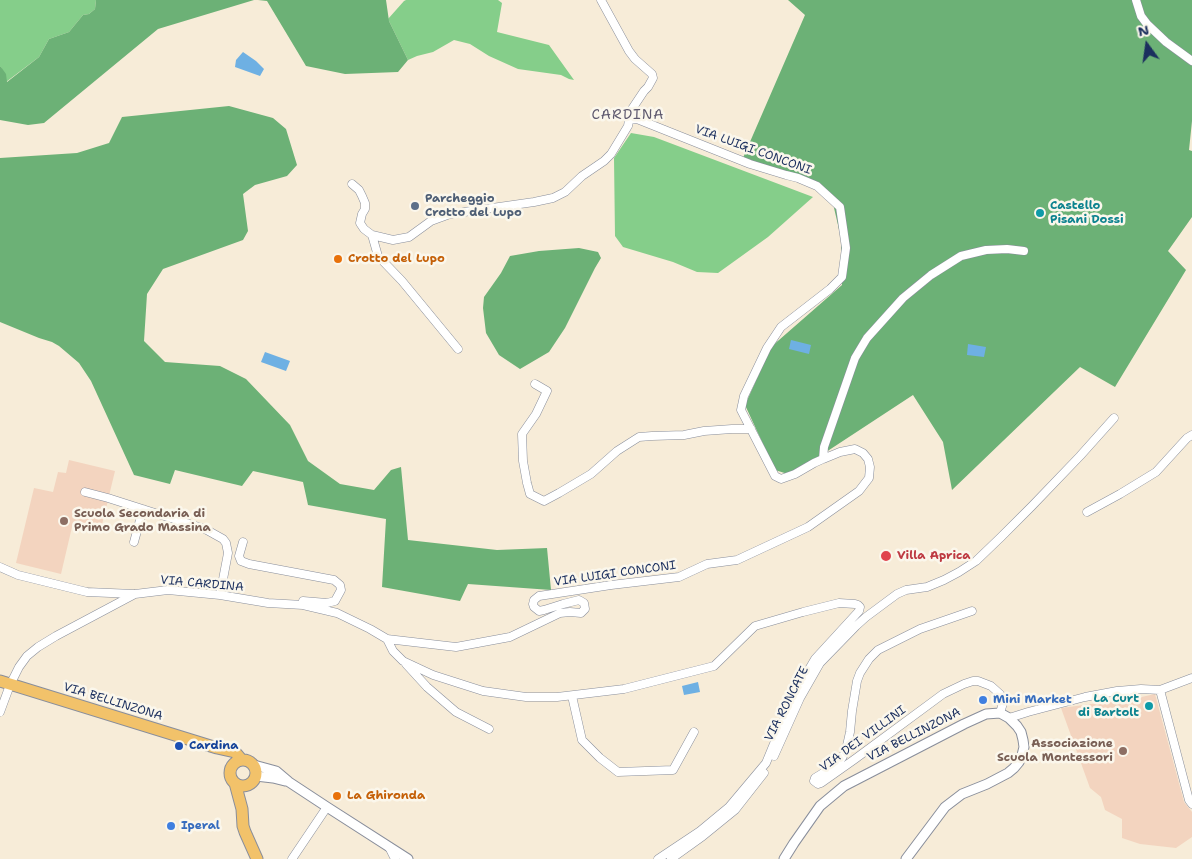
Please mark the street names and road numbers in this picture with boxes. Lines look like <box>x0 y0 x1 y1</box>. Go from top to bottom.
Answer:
street label: VIA LUIGI CONCONI <box>693 122 813 178</box>
street label: VIA LUIGI CONCONI <box>553 558 677 590</box>
street label: VIA CARDINA <box>160 573 244 595</box>
street label: VIA RONCATE <box>762 664 812 744</box>
street label: VIA BELLINZONA <box>62 680 164 724</box>
street label: VIA DEI VILLINI <box>817 703 909 775</box>
street label: VIA BELLINZONA <box>865 705 963 765</box>

